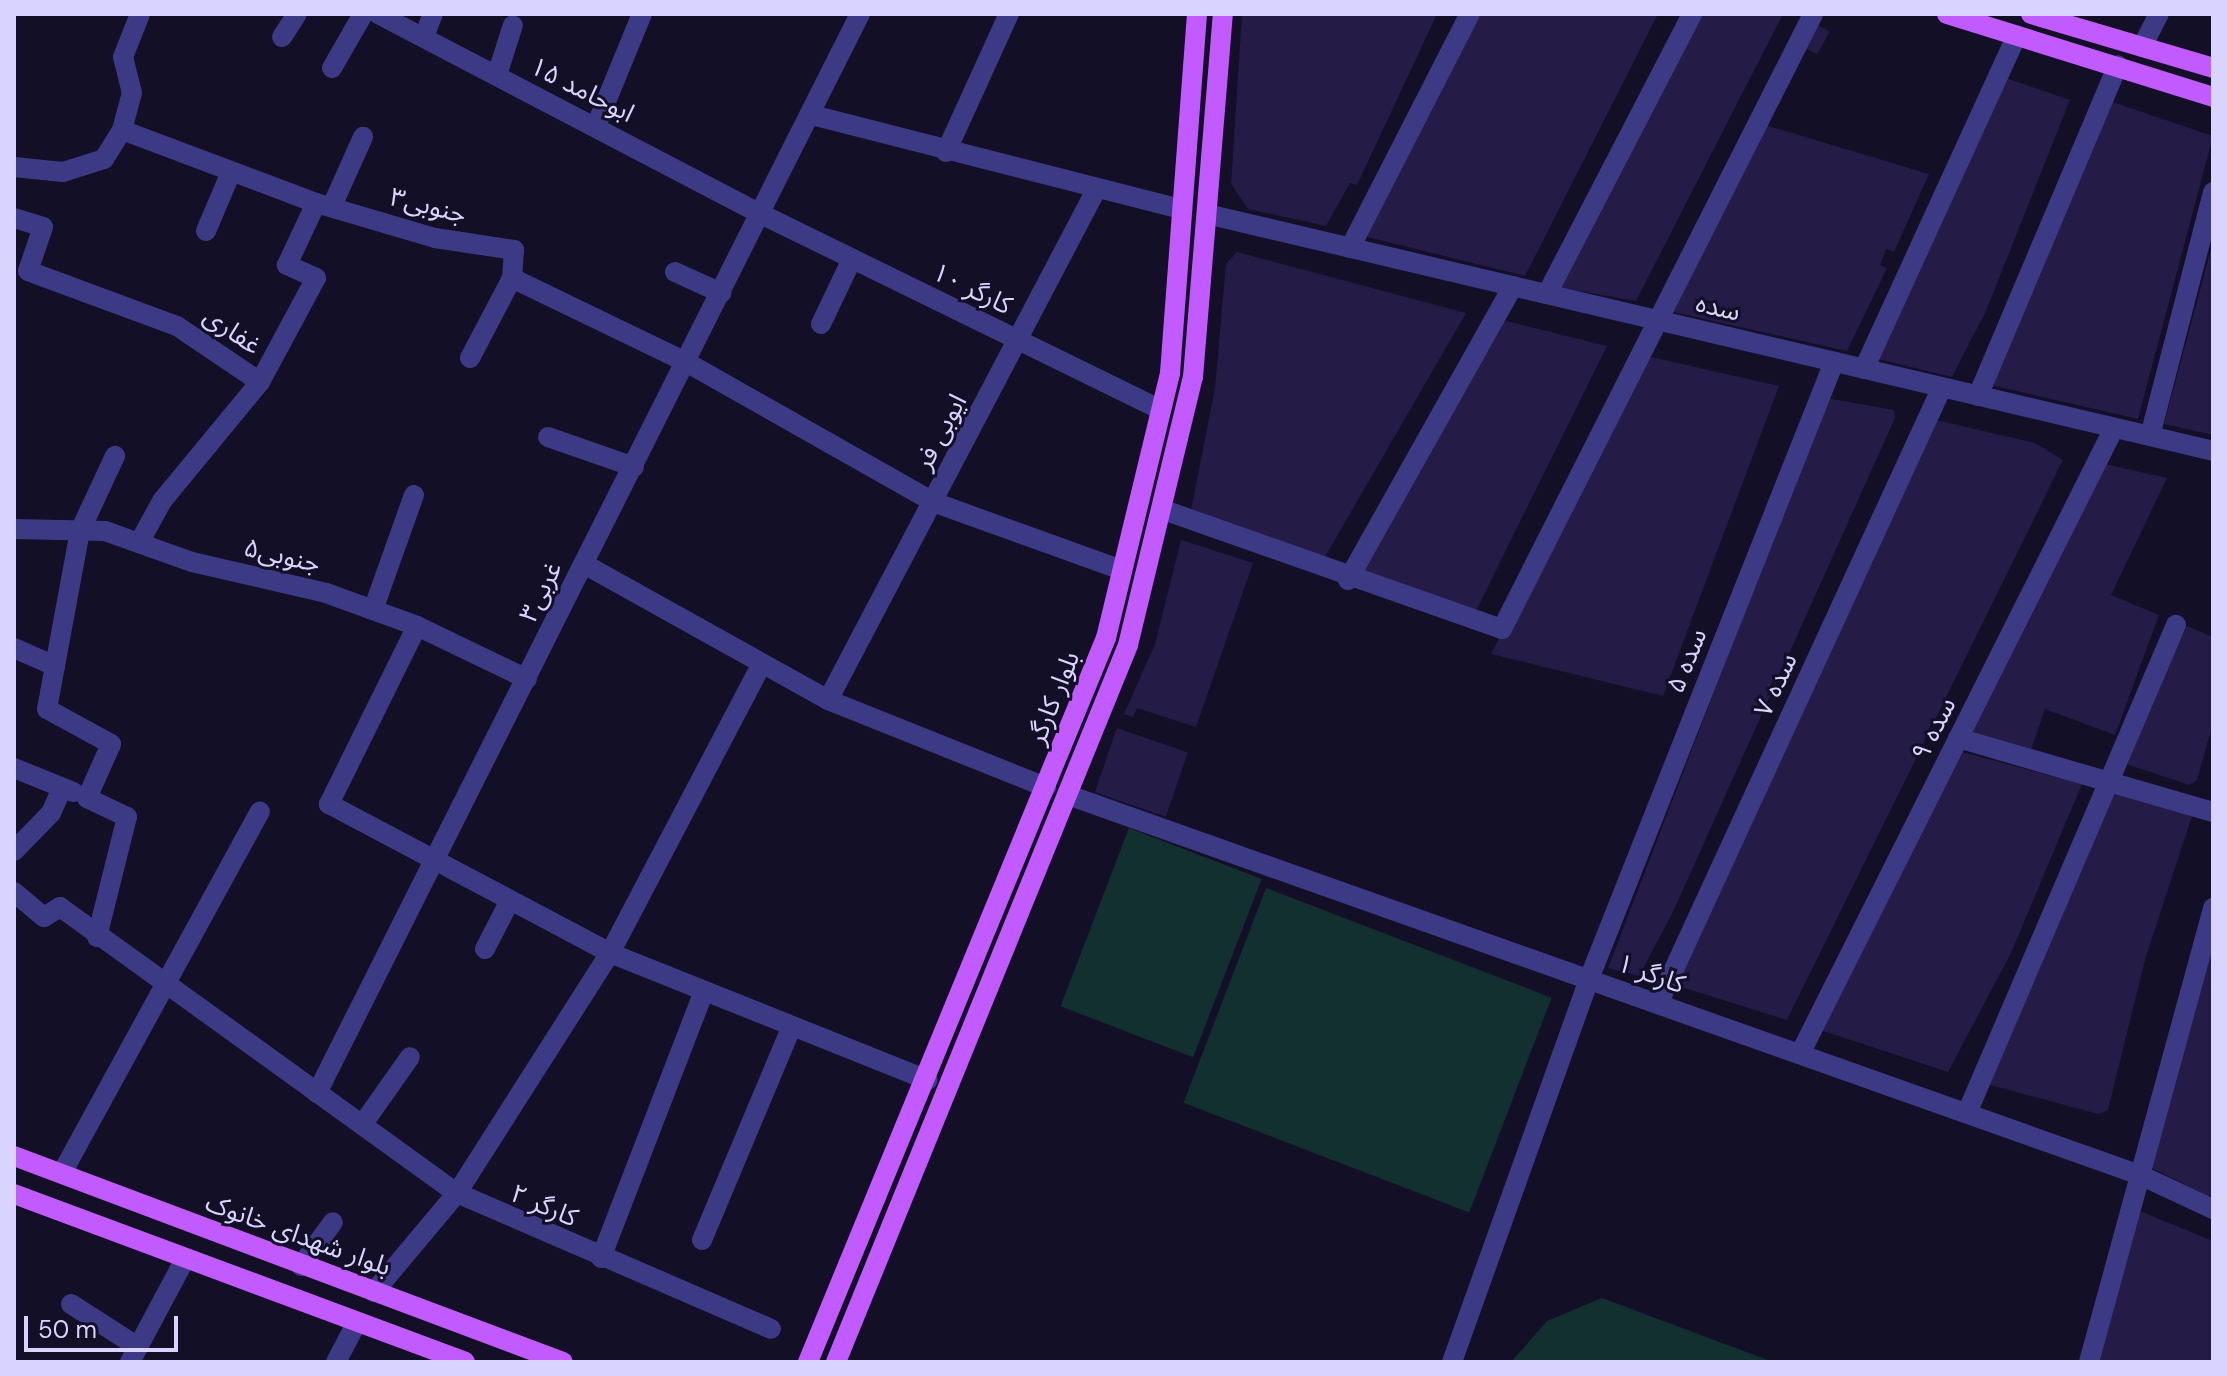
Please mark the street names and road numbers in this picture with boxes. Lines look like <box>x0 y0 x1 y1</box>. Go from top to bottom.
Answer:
street label: ابوحامد ۱۵ <box>525 51 639 129</box>
street label: جنوبی۳ <box>387 181 469 231</box>
street label: کارگر ۱۰ <box>927 256 1017 322</box>
street label: سده <box>1693 288 1743 328</box>
street label: غفاری <box>197 301 267 361</box>
street label: ایوبی فر <box>908 389 974 475</box>
street label: جنوبی۵ <box>241 532 323 580</box>
street label: غربی۳ <box>513 557 569 627</box>
street label: سده ۵ <box>1660 624 1714 698</box>
street label: بلوار کارگر <box>1021 647 1087 749</box>
street label: سده ۷ <box>1748 648 1804 722</box>
street label: سده ۹ <box>1905 692 1963 766</box>
street label: کارگر ۱ <box>1613 947 1689 1001</box>
street label: کارگر ۲ <box>506 1178 582 1234</box>
street label: بلوار شهدای خانوک <box>201 1187 395 1283</box>

